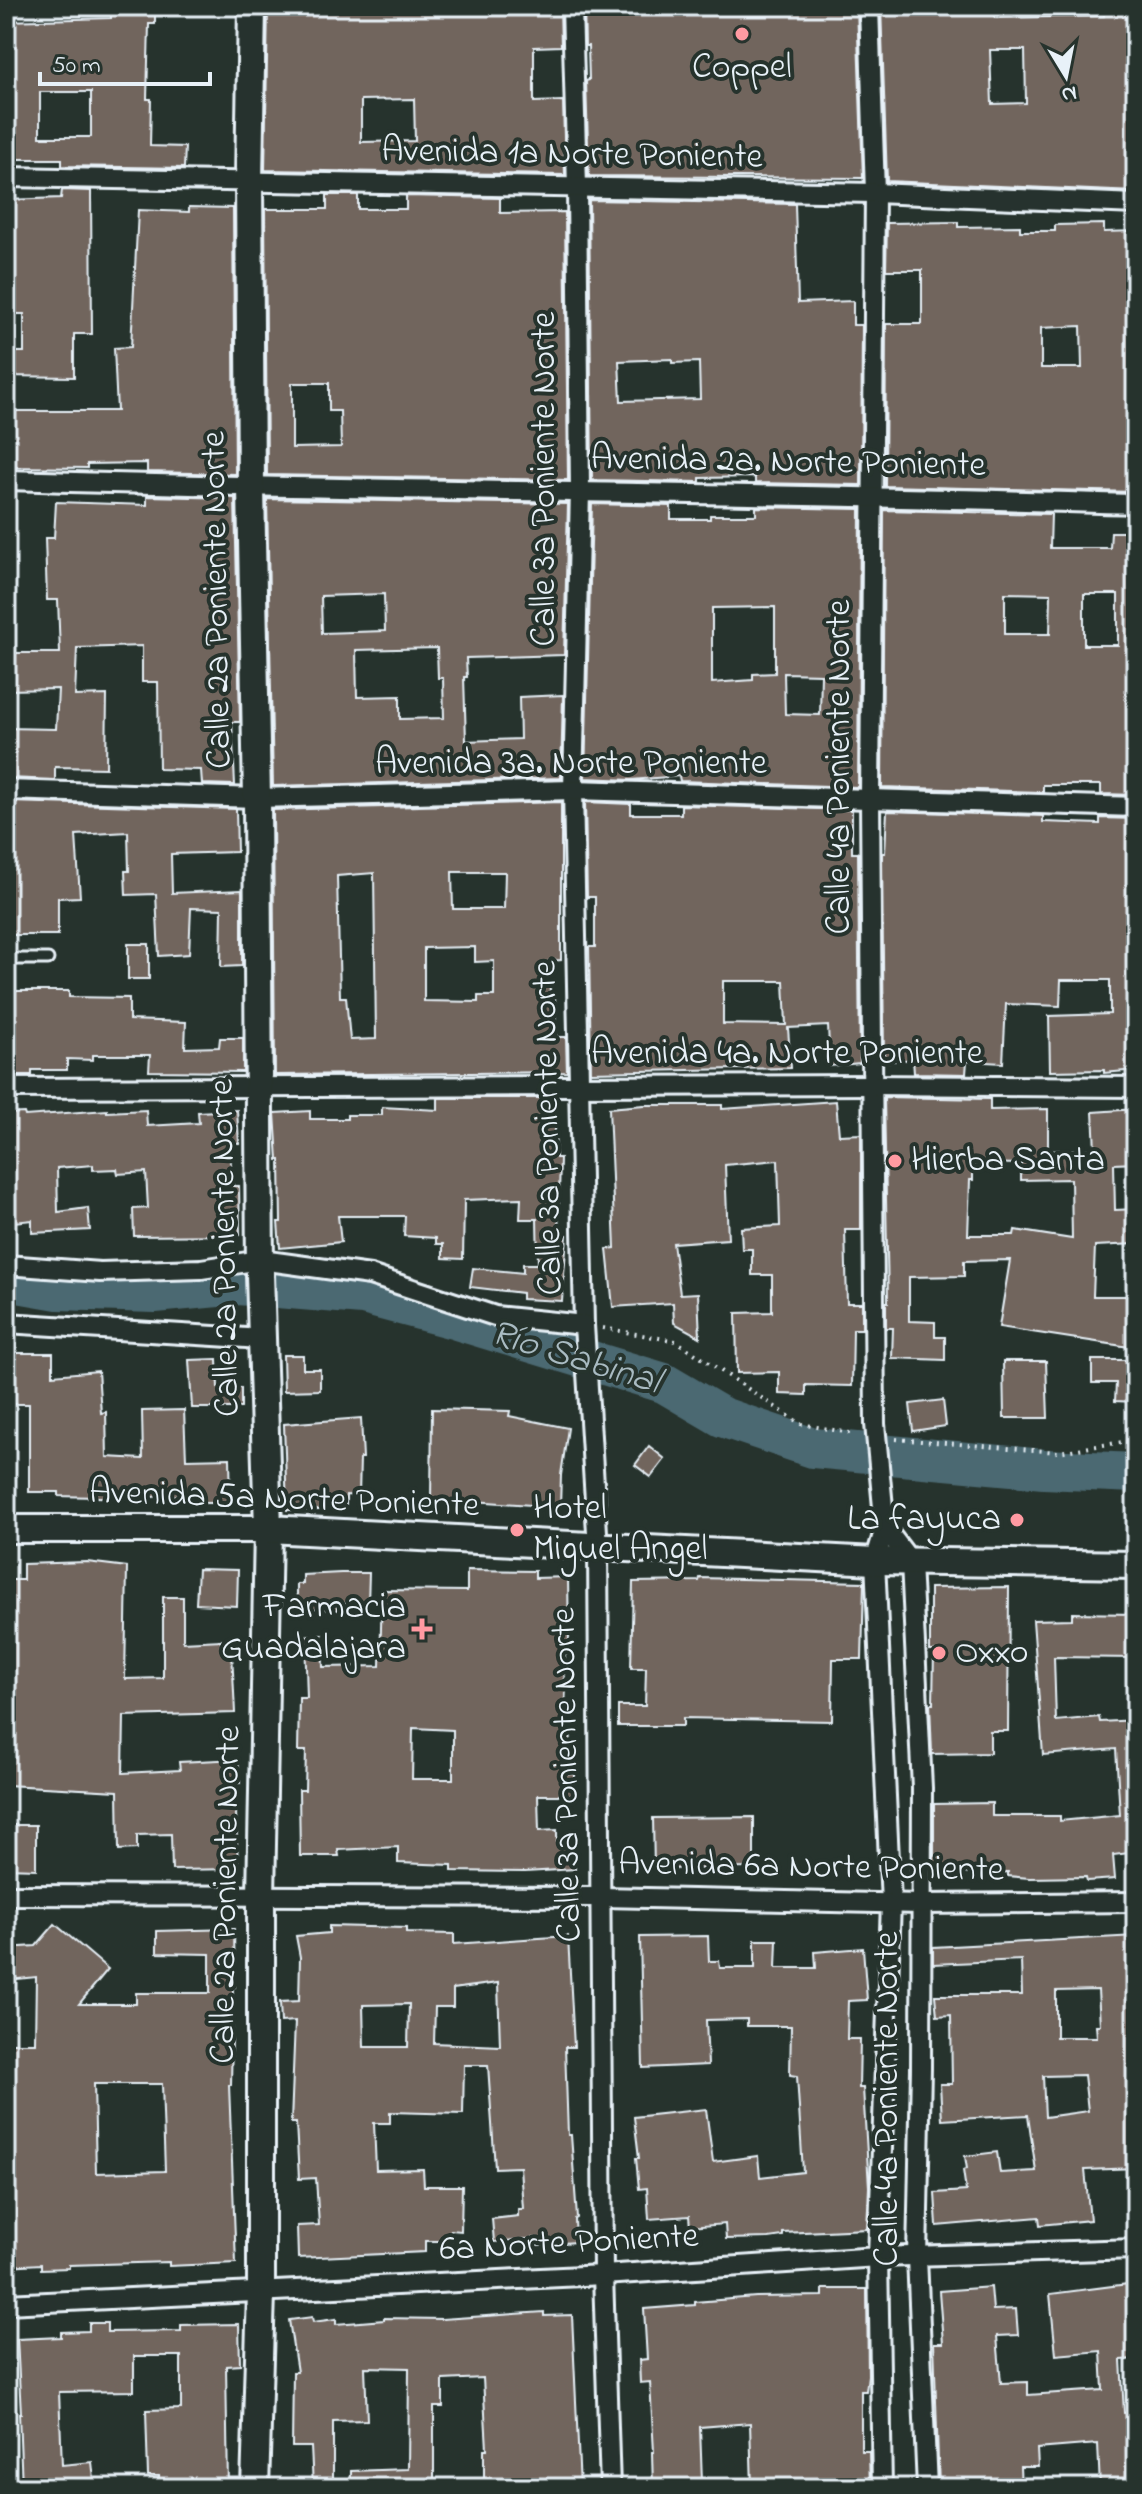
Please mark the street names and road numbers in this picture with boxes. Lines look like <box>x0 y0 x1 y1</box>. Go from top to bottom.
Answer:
street label: Avenida 1a Norte Poniente <box>381 125 764 185</box>
street label: Calle 3a Poniente Norte <box>519 311 572 646</box>
street label: Calle 2a Poniente Norte <box>189 430 247 769</box>
street label: Avenida 2a. Norte Poniente <box>590 433 987 493</box>
street label: Calle 4a Poniente Norte <box>814 599 867 934</box>
street label: Avenida 3a. Norte Poniente <box>375 738 768 791</box>
street label: Calle 3a Poniente Norte <box>520 959 578 1296</box>
street label: Avenida 4a. Norte Poniente <box>591 1028 984 1081</box>
street label: Calle 2a Poniente Norte <box>197 1078 255 1417</box>
street label: Avenida 5a Norte Poniente <box>88 1467 481 1533</box>
street label: Calle 3a Poniente Norte <box>539 1606 597 1943</box>
street label: Calle 2a Poniente Norte <box>198 1725 256 2064</box>
street label: Avenida 6a Norte Poniente <box>618 1838 1005 1898</box>
street label: Calle 4a Poniente Norte <box>862 1931 915 2266</box>
street label: 6a Norte Poniente <box>438 2211 701 2277</box>

